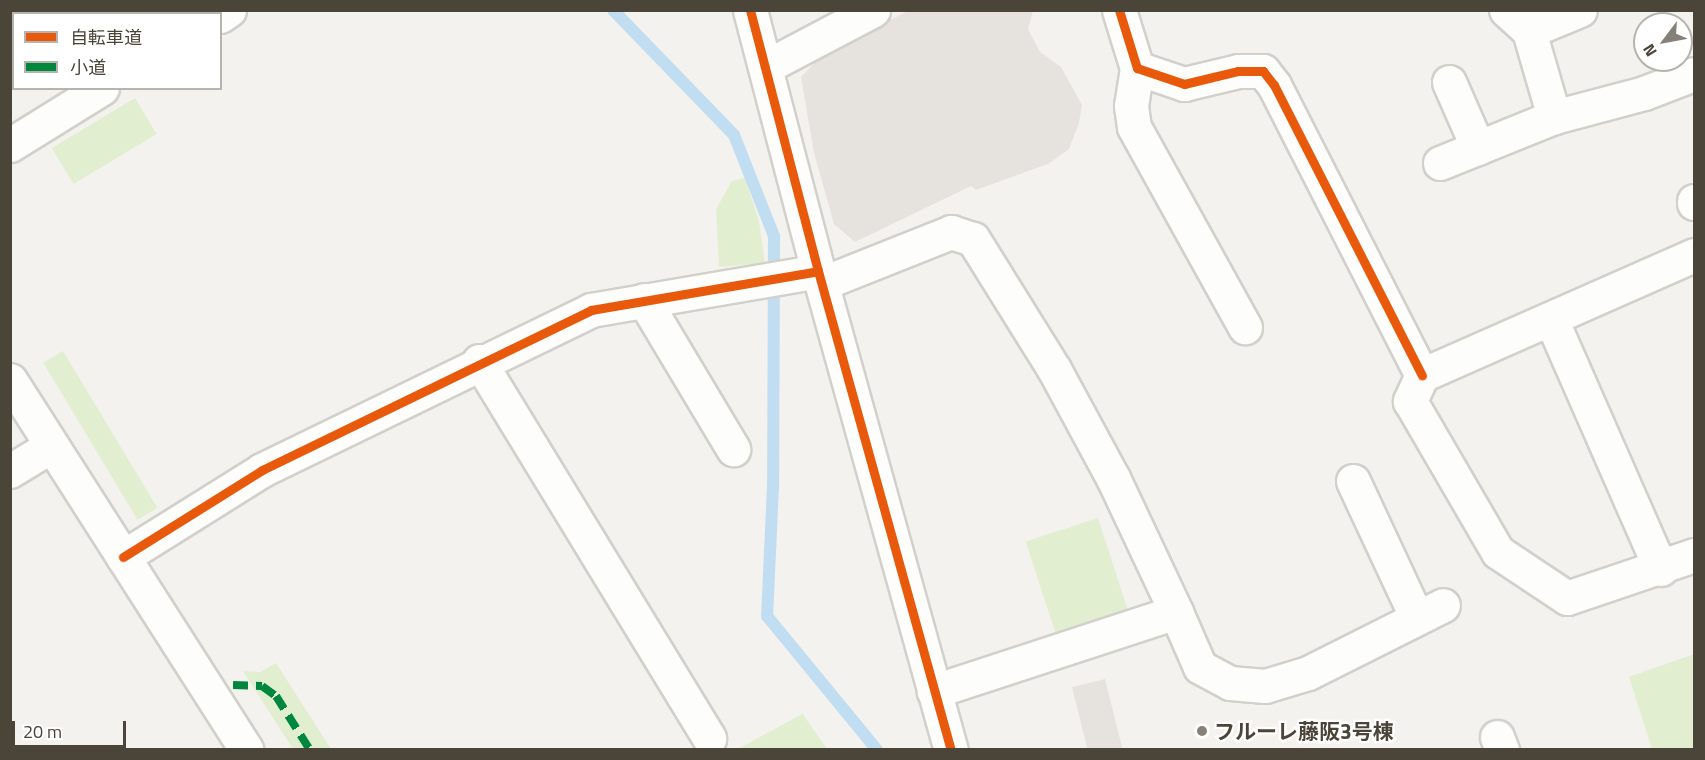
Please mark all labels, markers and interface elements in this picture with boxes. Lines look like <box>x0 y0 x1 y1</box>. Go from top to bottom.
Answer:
legend <box>12 12 222 90</box>
north arrow <box>1633 12 1693 72</box>
text: 自転車道 <box>70 24 142 51</box>
text: N <box>1636 39 1663 62</box>
text: 小道 <box>70 54 106 81</box>
scale bar <box>15 709 129 747</box>
text: 20 m <box>23 718 62 745</box>
place label: フルーレ藤阪3号棟 <box>1214 718 1394 744</box>
marker: フルーレ藤阪3号棟 <box>1195 724 1209 738</box>

